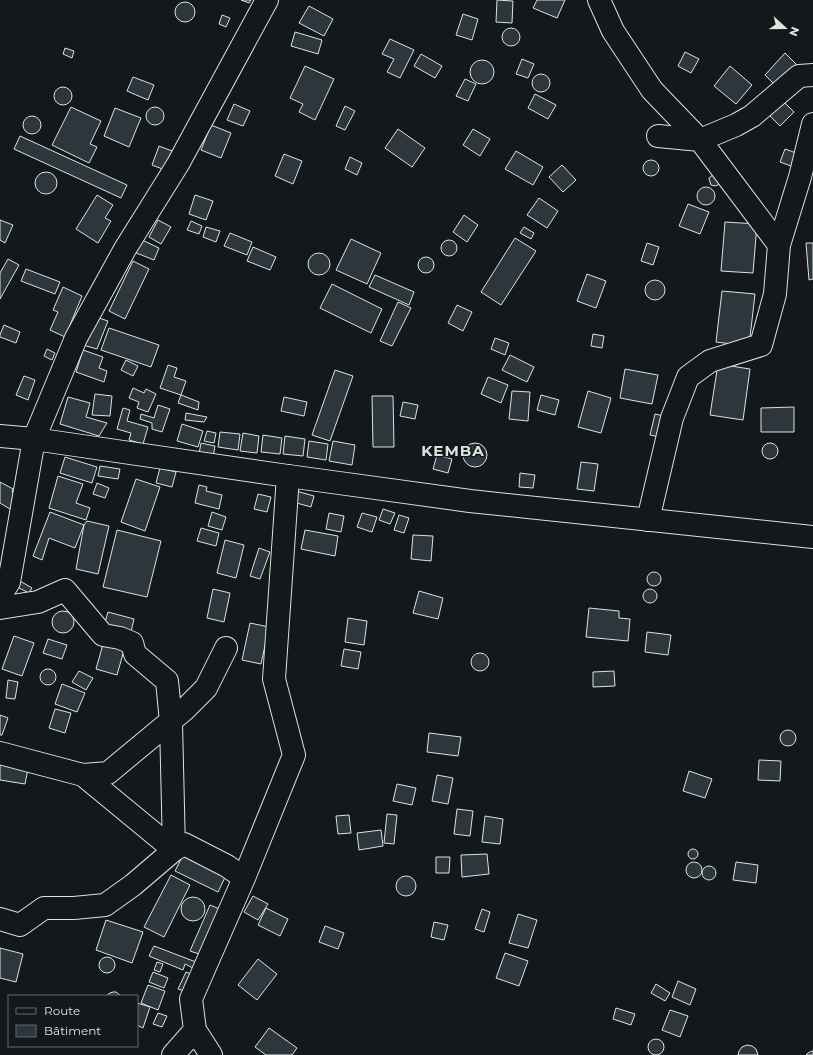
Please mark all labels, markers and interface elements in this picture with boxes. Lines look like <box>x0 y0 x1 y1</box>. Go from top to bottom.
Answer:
north arrow <box>765 8 805 48</box>
text: N <box>786 25 802 38</box>
district label: KEMBA <box>421 441 485 460</box>
legend <box>8 995 138 1047</box>
text: Route <box>44 1003 80 1018</box>
text: Bâtiment <box>44 1023 101 1038</box>

